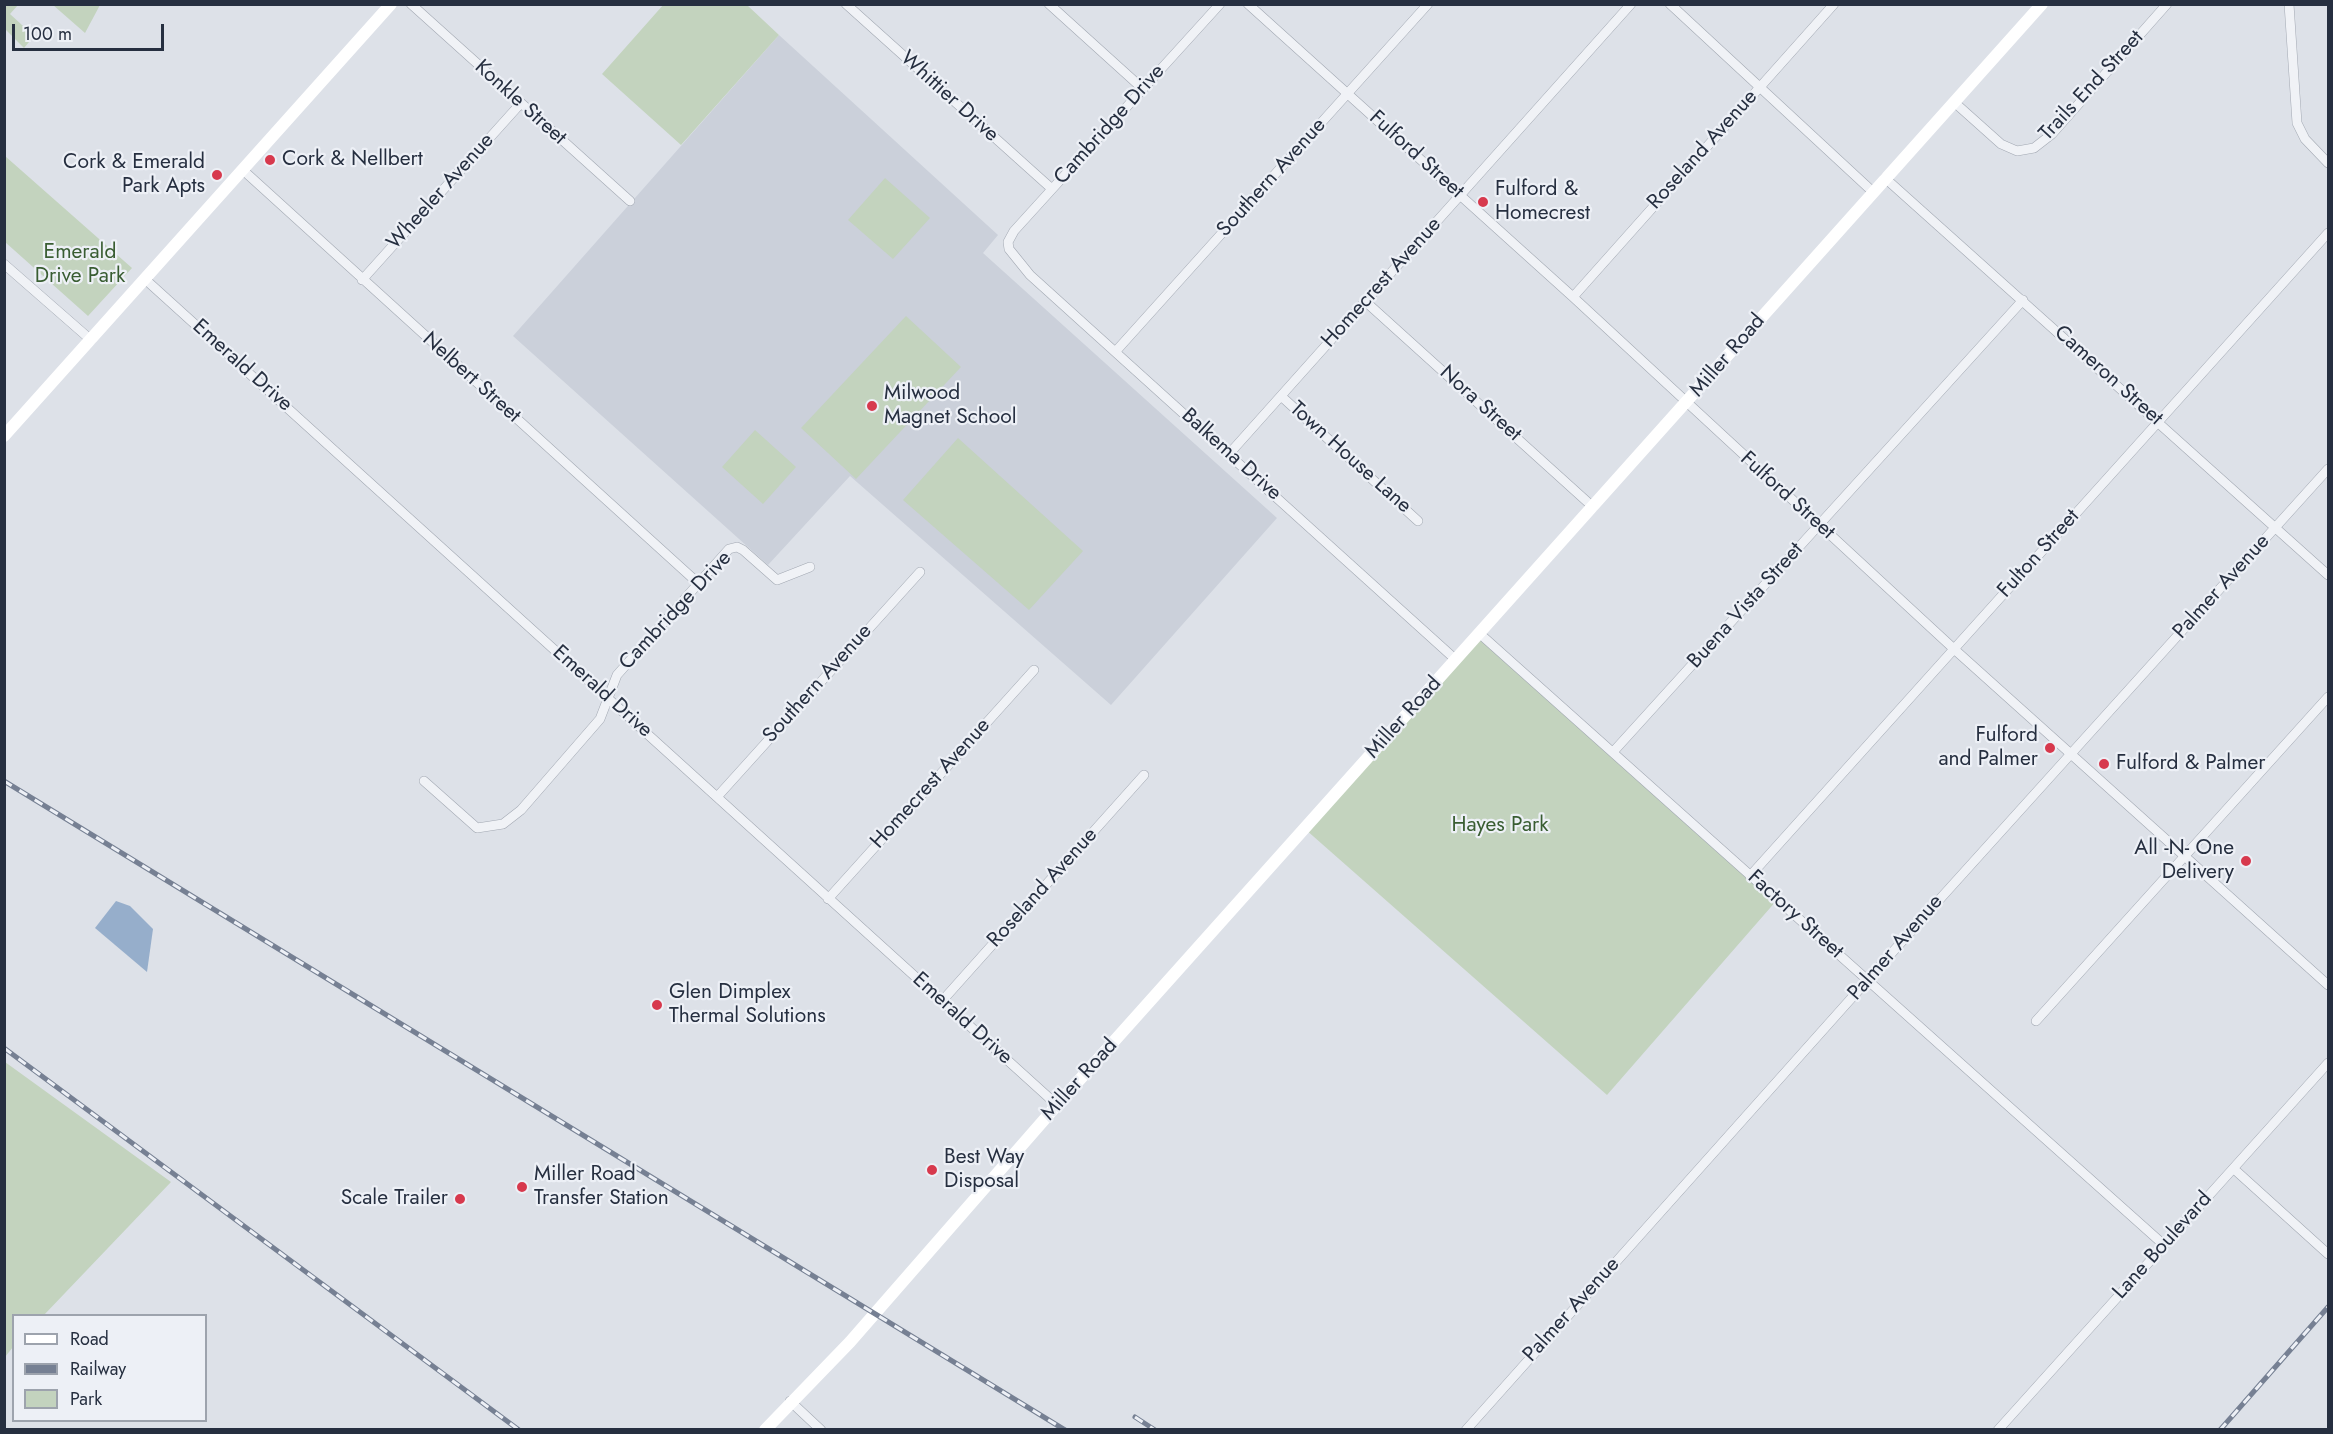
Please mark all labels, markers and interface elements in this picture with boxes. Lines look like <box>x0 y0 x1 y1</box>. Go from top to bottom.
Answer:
scale bar <box>15 12 166 50</box>
text: 100 m <box>23 21 72 47</box>
street label: Trails End Street <box>2035 26 2149 146</box>
street label: Whittier Drive <box>895 46 1003 148</box>
street label: Konkle Street <box>469 55 571 151</box>
street label: Cambridge Drive <box>1049 60 1171 190</box>
street label: Roseland Avenue <box>1643 85 1763 215</box>
street label: Fulford Street <box>1363 106 1469 204</box>
street label: Southern Avenue <box>1212 114 1332 242</box>
street label: Wheeler Avenue <box>382 129 500 255</box>
place label: Cork & Nellbert <box>282 147 423 173</box>
place label: Cork & Emerald Park Apts <box>63 150 205 200</box>
marker: Cork & Nellbert <box>263 153 277 167</box>
marker: Cork & Emerald Park Apts <box>210 168 224 182</box>
place label: Fulford & Homecrest <box>1495 177 1590 227</box>
marker: Fulford & Homecrest <box>1476 195 1490 209</box>
street label: Homecrest Avenue <box>1317 213 1447 353</box>
park label: Emerald Drive Park <box>35 240 125 290</box>
street label: Miller Road <box>1685 309 1771 403</box>
street label: Emerald Drive <box>187 315 297 417</box>
street label: Cameron Street <box>2048 321 2168 431</box>
street label: Nelbert Street <box>417 327 525 429</box>
street label: Nora Street <box>1434 361 1526 447</box>
place label: Milwood Magnet School <box>884 381 1017 431</box>
street label: Town House Lane <box>1284 397 1416 519</box>
marker: Milwood Magnet School <box>865 399 879 413</box>
street label: Balkema Drive <box>1176 404 1286 506</box>
street label: Fulford Street <box>1734 447 1840 545</box>
street label: Fulton Street <box>1993 505 2085 603</box>
street label: Palmer Avenue <box>2168 530 2276 644</box>
street label: Buena Vista Street <box>1683 538 1809 674</box>
street label: Cambridge Drive <box>615 546 737 676</box>
street label: Southern Avenue <box>758 620 878 748</box>
street label: Emerald Drive <box>547 641 657 743</box>
street label: Miller Road <box>1361 672 1447 764</box>
street label: Homecrest Avenue <box>866 714 996 854</box>
place label: Fulford and Palmer <box>1938 723 2038 773</box>
marker: Fulford and Palmer <box>2043 741 2057 755</box>
place label: Fulford & Palmer <box>2116 751 2266 777</box>
marker: Fulford & Palmer <box>2097 757 2111 771</box>
park label: Hayes Park <box>1452 813 1548 839</box>
street label: Roseland Avenue <box>983 823 1103 953</box>
place label: All -N- One Delivery <box>2134 836 2234 886</box>
marker: All -N- One Delivery <box>2239 854 2253 868</box>
street label: Factory Street <box>1742 865 1848 965</box>
street label: Palmer Avenue <box>1843 890 1949 1006</box>
street label: Emerald Drive <box>907 968 1017 1070</box>
place label: Glen Dimplex Thermal Solutions <box>669 980 826 1030</box>
marker: Glen Dimplex Thermal Solutions <box>650 998 664 1012</box>
street label: Miller Road <box>1037 1034 1123 1126</box>
place label: Best Way Disposal <box>944 1145 1024 1195</box>
place label: Miller Road Transfer Station <box>534 1162 669 1212</box>
marker: Best Way Disposal <box>925 1163 939 1177</box>
marker: Miller Road Transfer Station <box>515 1180 529 1194</box>
place label: Scale Trailer <box>341 1186 448 1212</box>
street label: Lane Boulevard <box>2108 1187 2218 1305</box>
marker: Scale Trailer <box>453 1192 467 1206</box>
street label: Palmer Avenue <box>1518 1253 1626 1367</box>
legend <box>12 1314 207 1422</box>
text: Road <box>70 1326 109 1352</box>
text: Railway <box>70 1356 126 1382</box>
text: Park <box>70 1386 102 1412</box>

